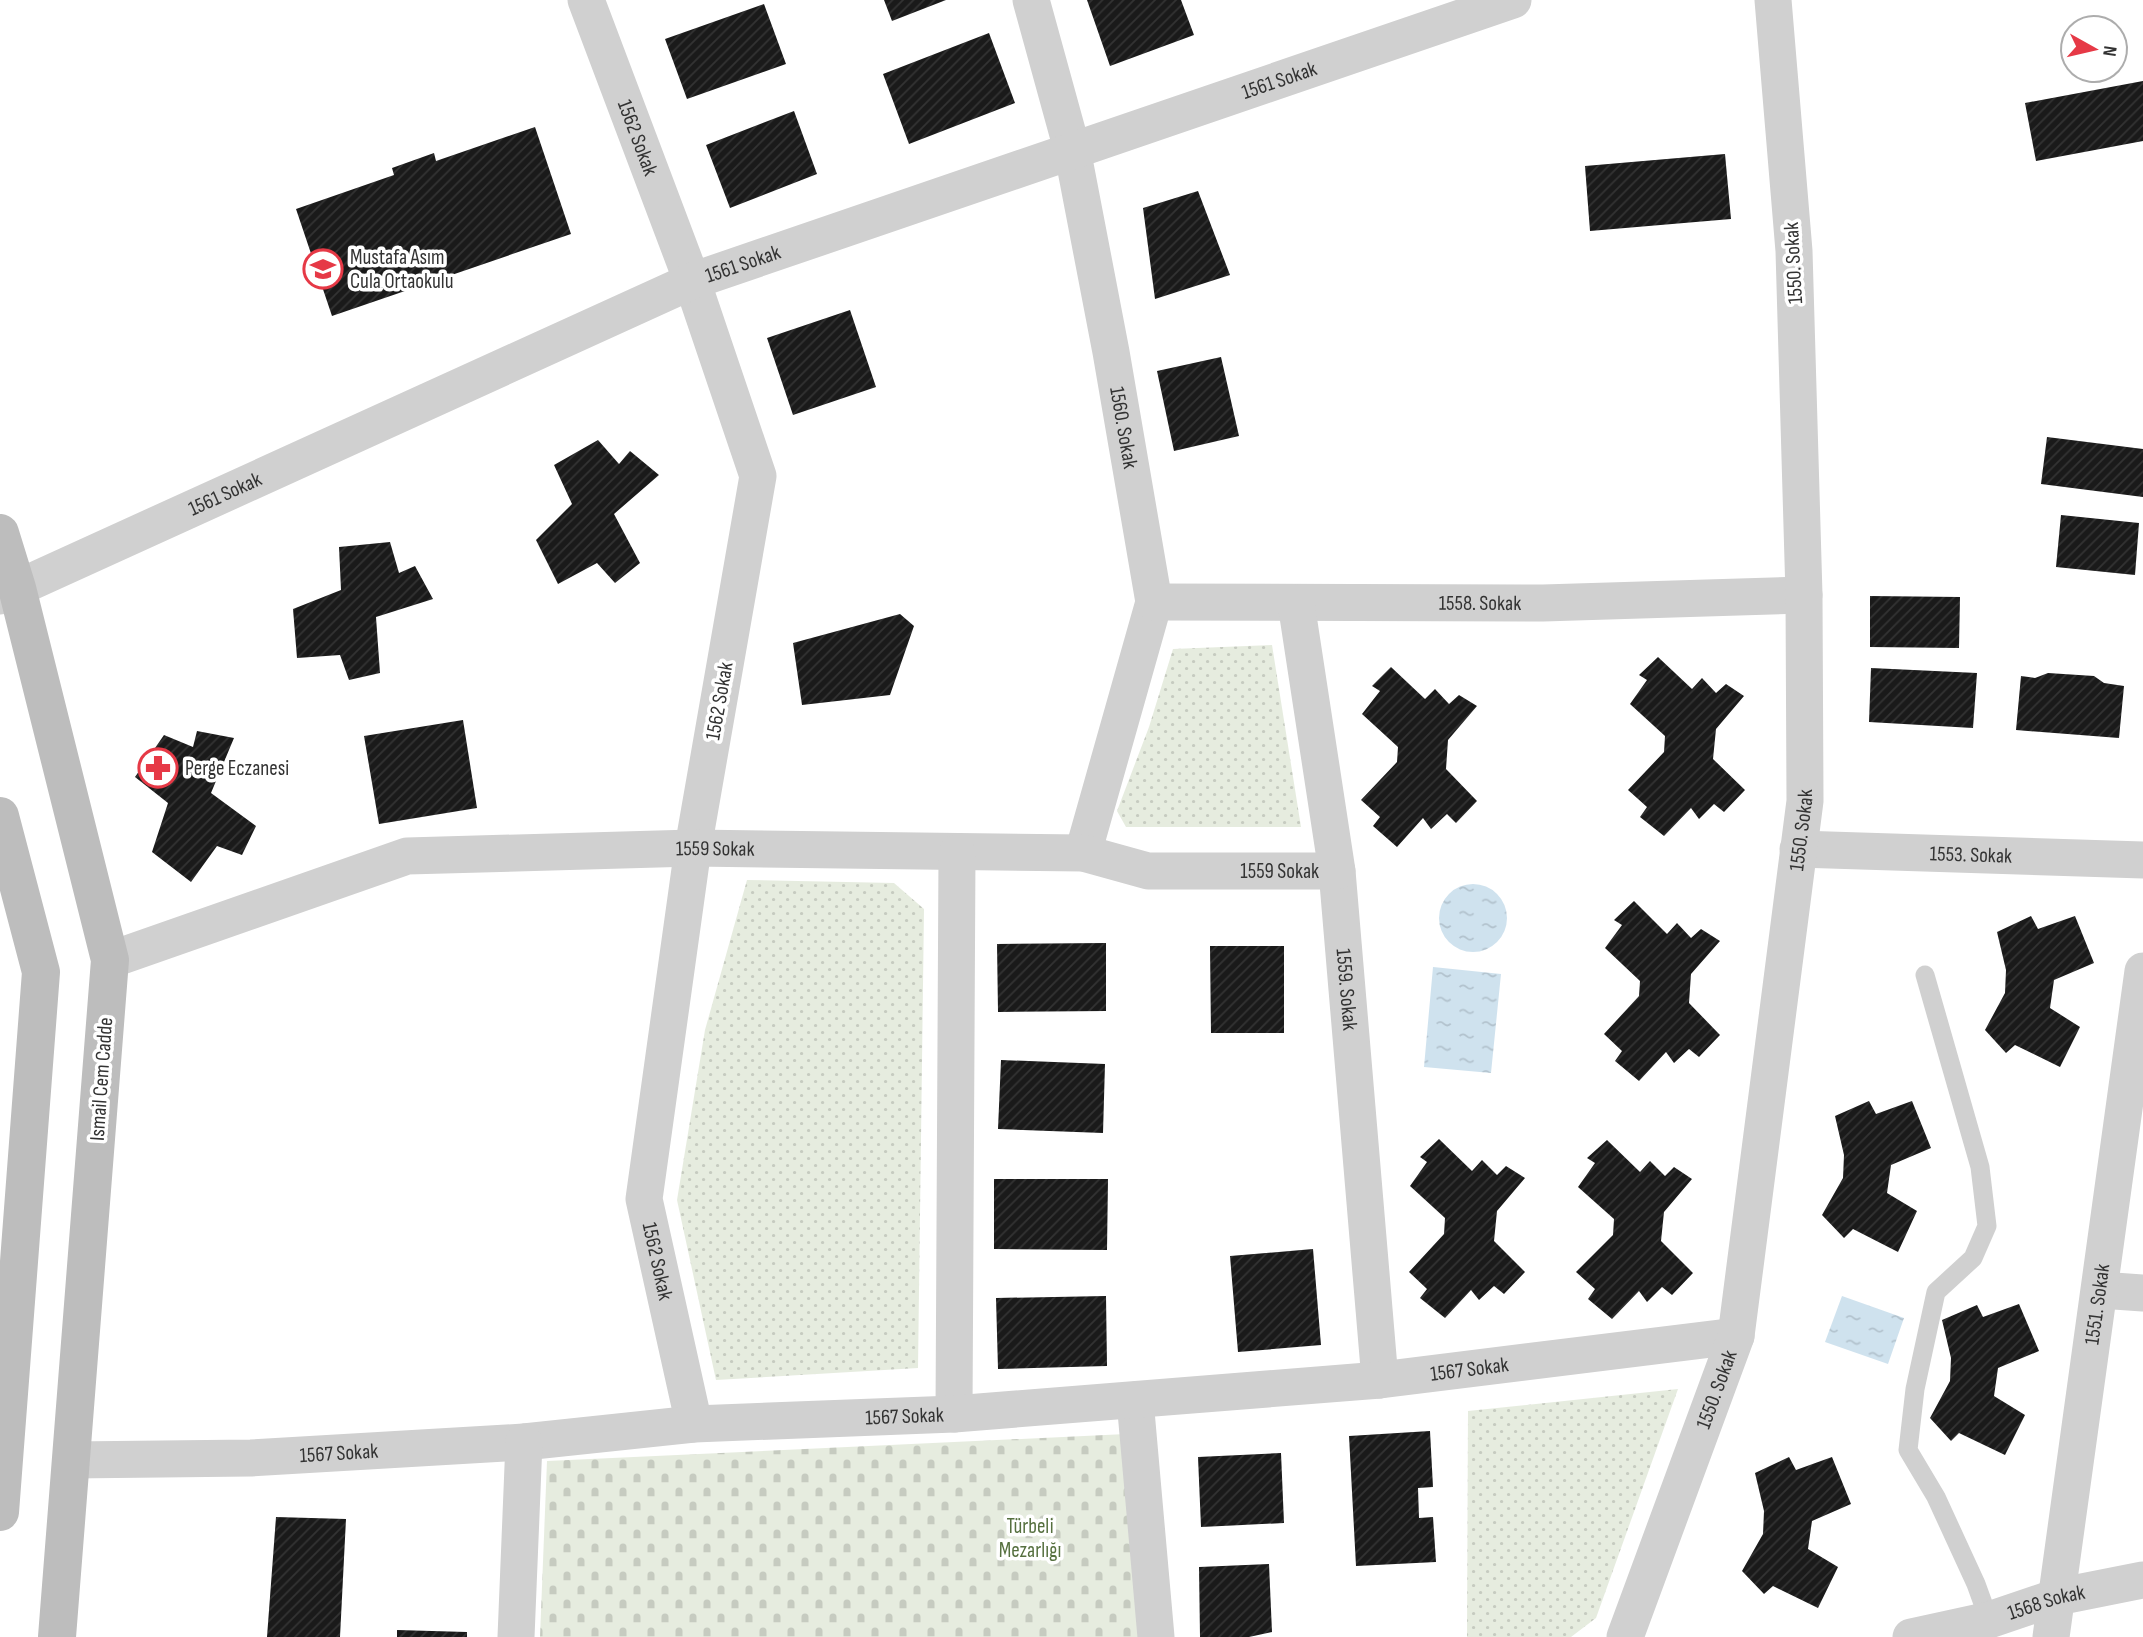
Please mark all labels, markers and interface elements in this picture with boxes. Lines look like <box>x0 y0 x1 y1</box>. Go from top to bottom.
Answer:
north arrow <box>2059 14 2129 84</box>
text: N <box>2097 45 2121 58</box>
street label: 1561 Sokak <box>1239 56 1320 105</box>
street label: 1562 Sokak <box>612 96 663 179</box>
street label: 1550. Sokak <box>1779 221 1808 305</box>
street label: 1561 Sokak <box>702 240 784 288</box>
place label: Mustafa Asım Cula Ortaokulu <box>350 245 453 294</box>
school or university icon: Mustafa Asım Cula Ortaokulu <box>302 248 344 290</box>
street label: 1560. Sokak <box>1104 385 1143 471</box>
street label: 1561 Sokak <box>185 467 265 522</box>
street label: 1558. Sokak <box>1439 591 1521 616</box>
street label: 1562 Sokak <box>700 660 739 742</box>
pharmacy icon: Perge Eczanesi <box>137 747 179 789</box>
place label: Perge Eczanesi <box>185 756 289 781</box>
street label: 1550. Sokak <box>1784 789 1818 872</box>
street label: 1559 Sokak <box>676 836 755 862</box>
street label: 1553. Sokak <box>1929 841 2012 869</box>
street label: 1559 Sokak <box>1240 859 1319 884</box>
street label: 1559. Sokak <box>1331 947 1362 1032</box>
street label: Ismail Cem Cadde <box>85 1016 118 1142</box>
street label: 1562 Sokak <box>637 1220 678 1303</box>
street label: 1551. Sokak <box>2080 1262 2115 1346</box>
street label: 1550. Sokak <box>1691 1347 1743 1432</box>
street label: 1567 Sokak <box>1429 1352 1510 1387</box>
street label: 1567 Sokak <box>865 1402 944 1430</box>
street label: 1567 Sokak <box>299 1439 379 1468</box>
park label: Türbeli Mezarlığı <box>999 1514 1061 1563</box>
street label: 1568 Sokak <box>2005 1580 2087 1626</box>

